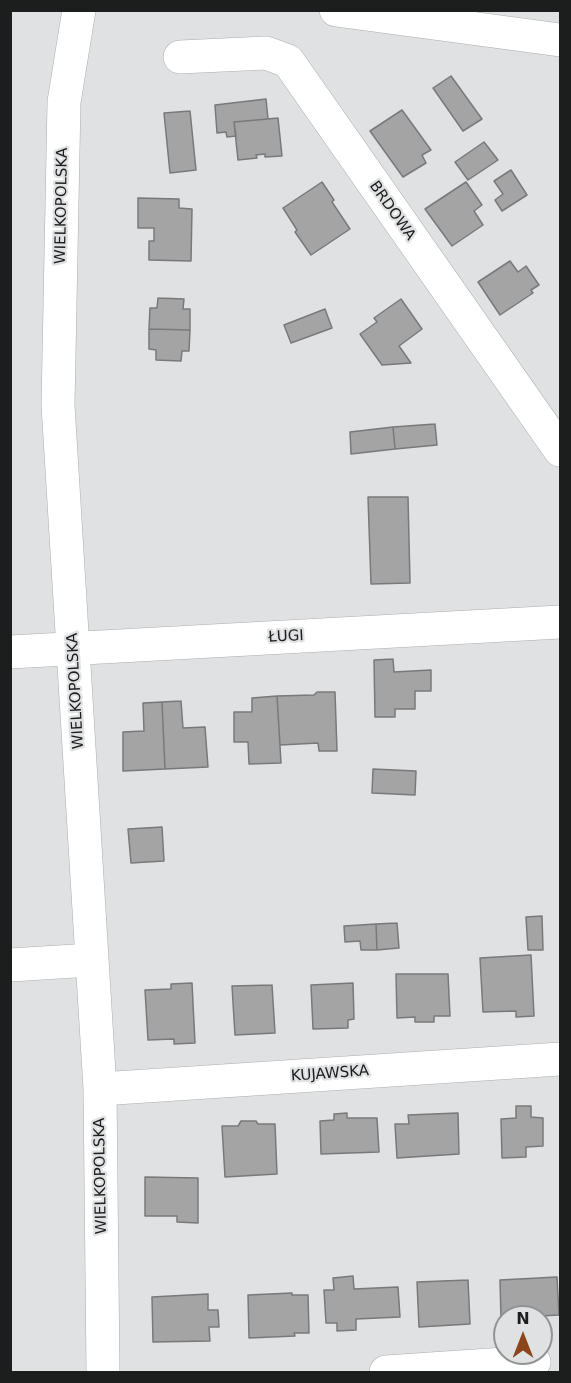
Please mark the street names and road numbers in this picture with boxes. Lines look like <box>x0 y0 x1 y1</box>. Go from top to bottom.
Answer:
street label: WIELKOPOLSKA <box>52 148 72 264</box>
street label: BRDOWA <box>365 178 419 244</box>
street label: ŁUGI <box>268 627 304 647</box>
street label: WIELKOPOLSKA <box>64 632 88 750</box>
street label: KUJAWSKA <box>290 1062 370 1086</box>
street label: WIELKOPOLSKA <box>91 1118 111 1234</box>

